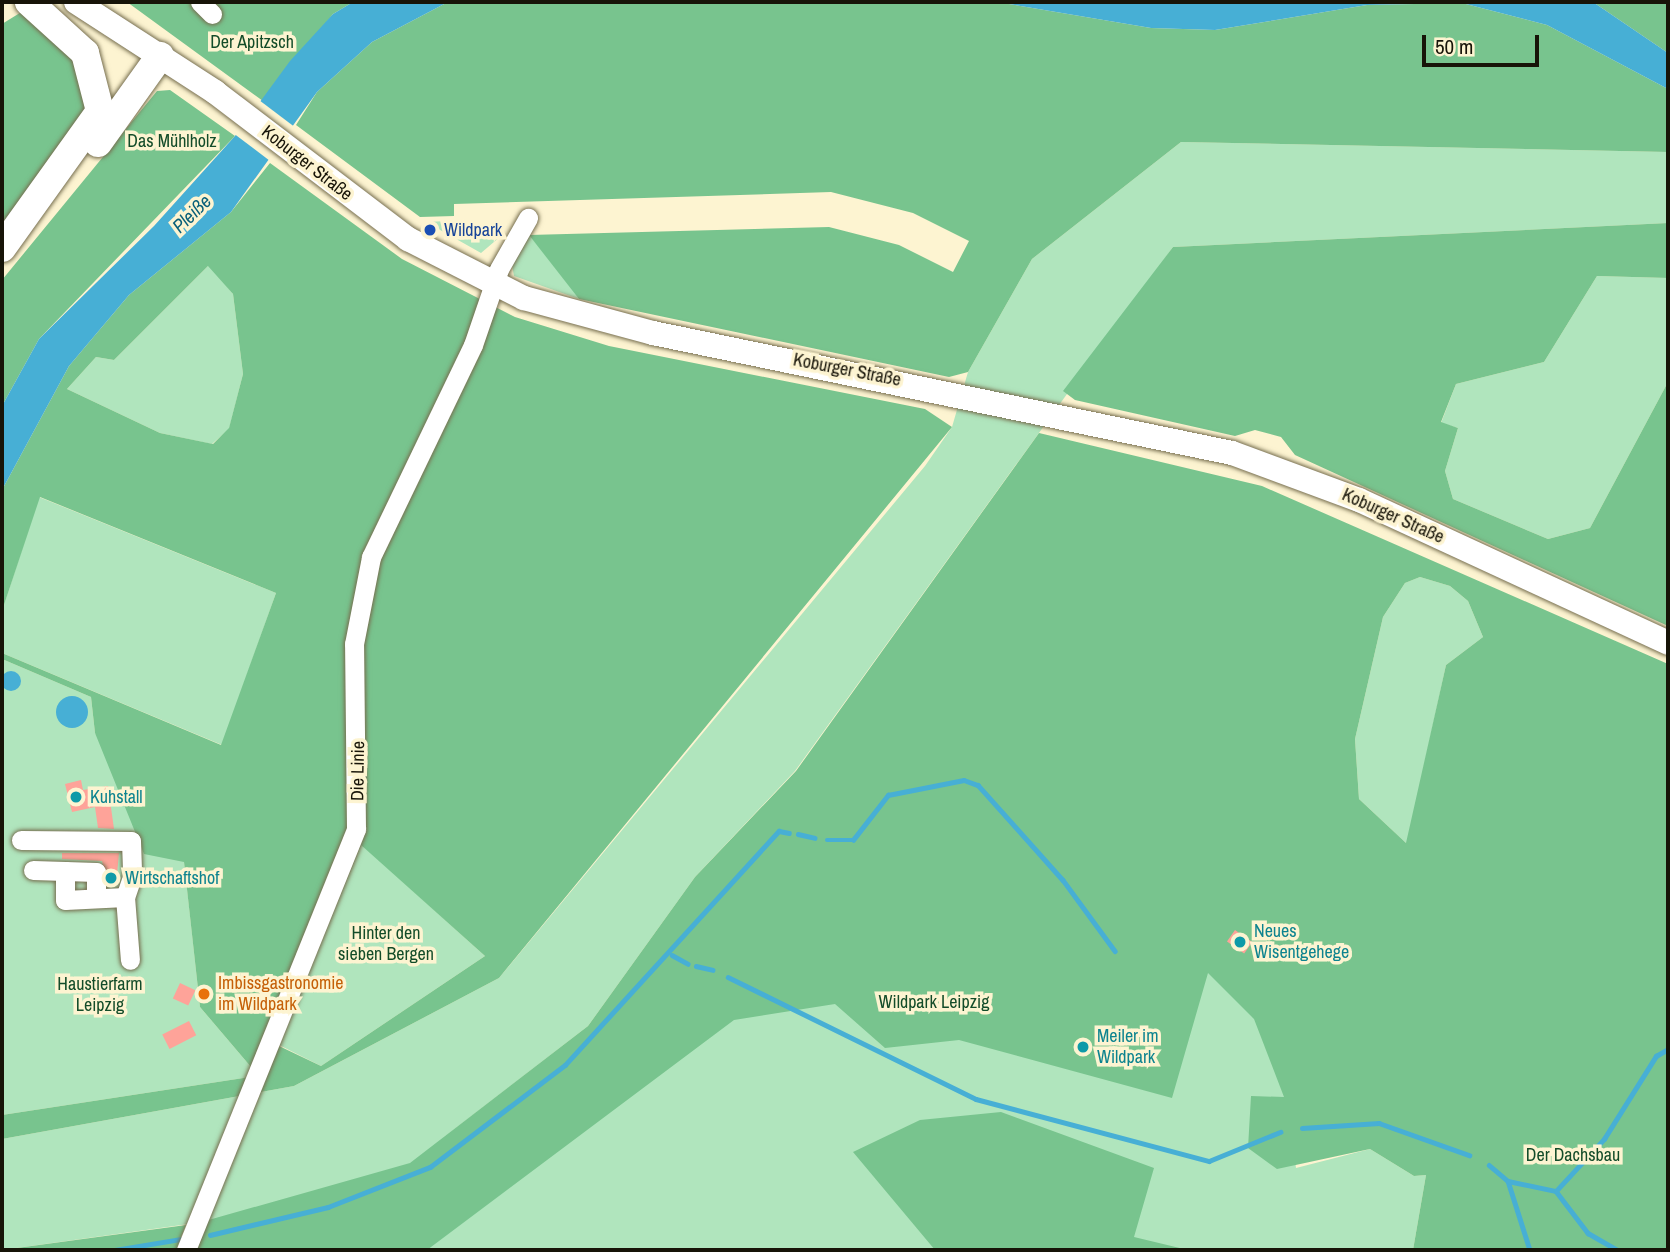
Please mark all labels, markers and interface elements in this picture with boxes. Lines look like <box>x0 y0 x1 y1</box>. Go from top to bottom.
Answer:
scale bar <box>1425 21 1542 65</box>
park label: Der Apitzsch <box>210 31 294 53</box>
text: 50 m <box>1435 32 1473 61</box>
street label: Koburger Straße <box>257 121 357 205</box>
park label: Das Mühlholz <box>127 130 217 152</box>
water label: Pleiße <box>168 190 216 238</box>
place label: Wildpark <box>444 219 502 241</box>
marker: Wildpark <box>422 222 438 238</box>
street label: Koburger Straße <box>791 349 903 391</box>
street label: Koburger Straße <box>1339 484 1447 548</box>
street label: Die Linie <box>347 741 369 801</box>
place label: Kuhstall <box>90 786 143 808</box>
marker: Kuhstall <box>68 789 84 805</box>
place label: Wirtschaftshof <box>125 867 219 889</box>
marker: Wirtschaftshof <box>103 870 119 886</box>
place label: Neues Wisentgehege <box>1254 921 1349 964</box>
park label: Hinter den sieben Bergen <box>338 923 434 965</box>
marker: Neues Wisentgehege <box>1232 934 1248 950</box>
place label: Imbissgastronomie im Wildpark <box>218 973 344 1016</box>
park label: Haustierfarm Leipzig <box>57 974 143 1016</box>
marker: Imbissgastronomie im Wildpark <box>196 986 212 1002</box>
park label: Wildpark Leipzig <box>879 991 989 1013</box>
place label: Meiler im Wildpark <box>1097 1026 1159 1068</box>
marker: Meiler im Wildpark <box>1075 1039 1091 1055</box>
park label: Der Dachsbau <box>1526 1144 1620 1166</box>

